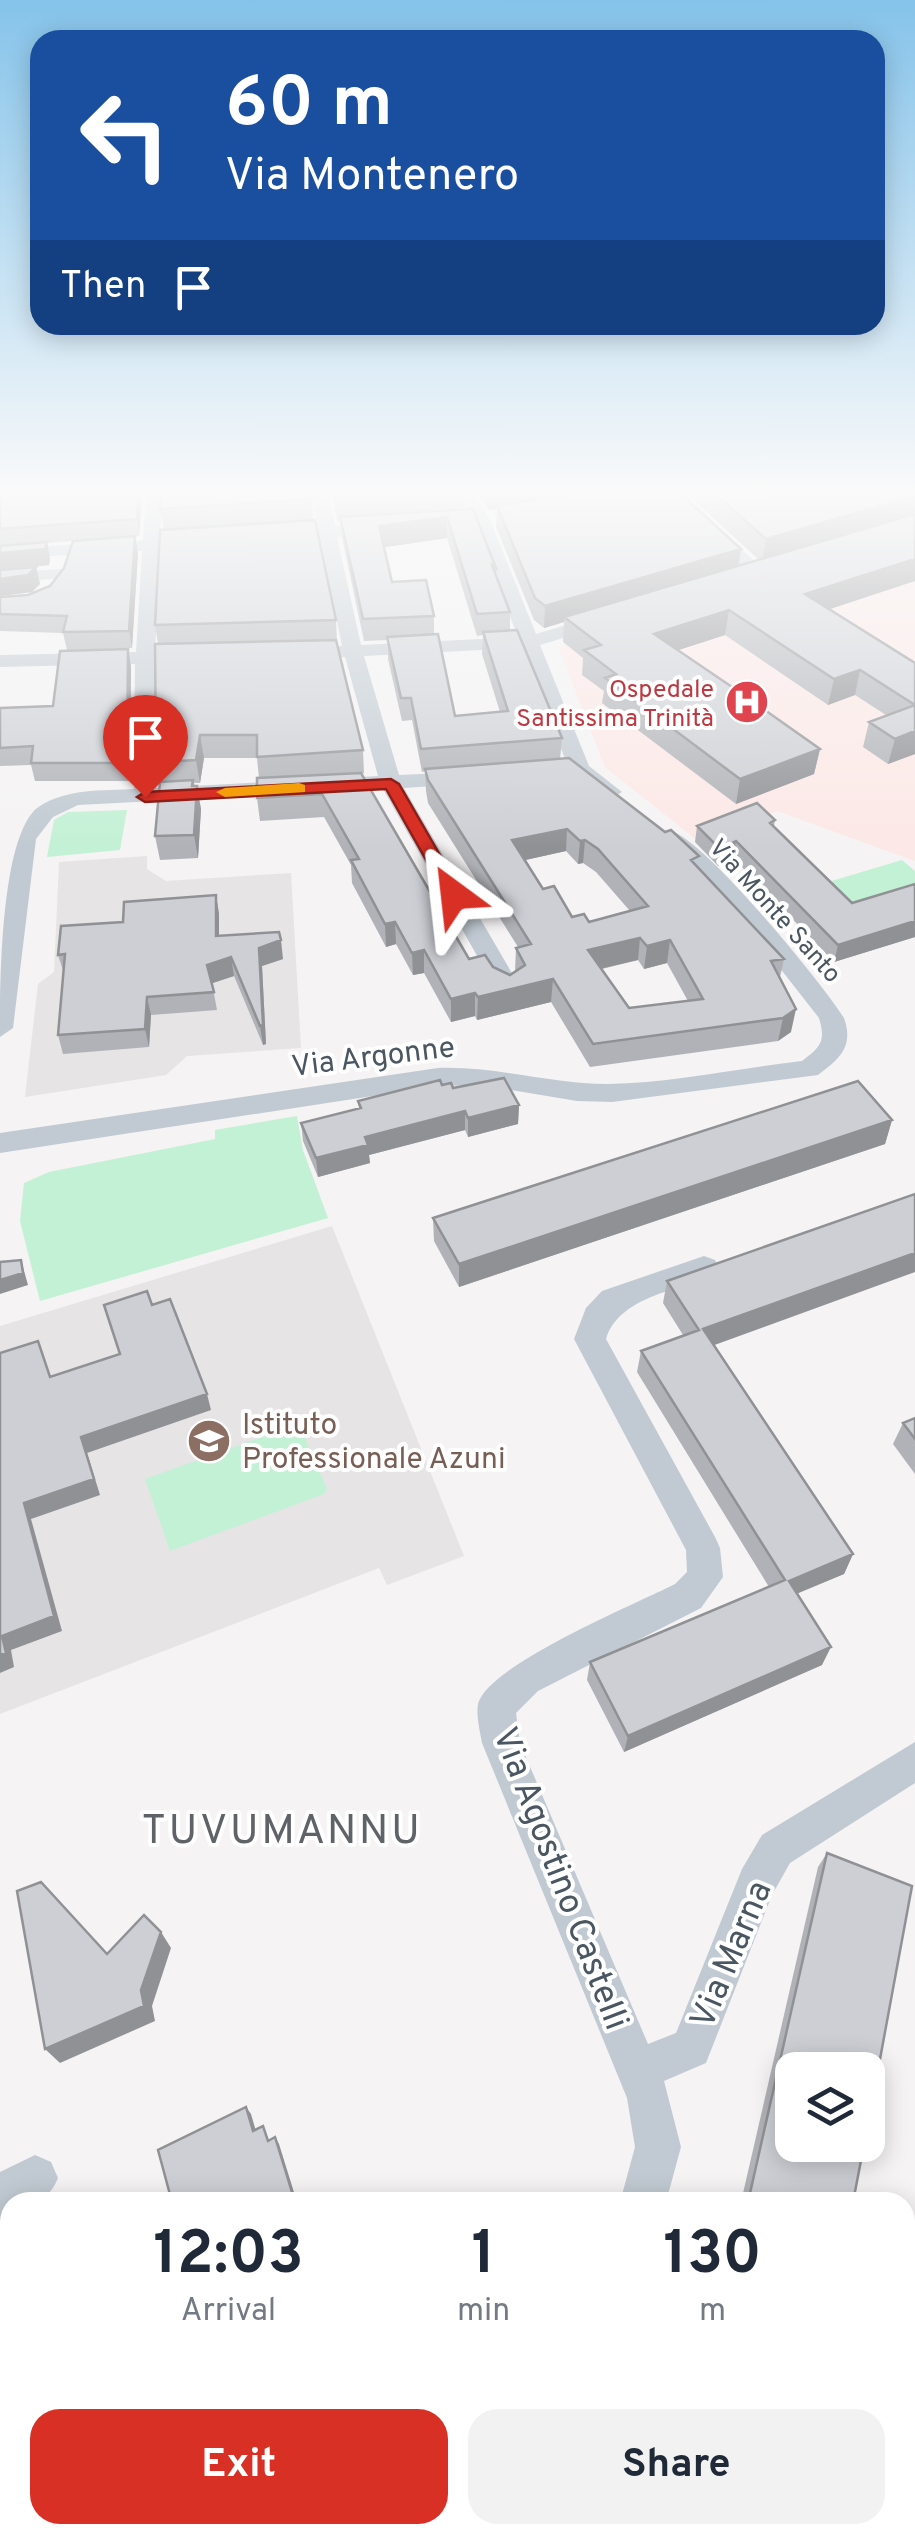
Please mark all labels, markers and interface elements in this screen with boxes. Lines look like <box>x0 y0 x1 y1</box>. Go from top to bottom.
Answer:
text: 60 m <box>225 62 393 151</box>
icon: left <box>60 70 190 200</box>
text: Via Montenero <box>225 149 519 206</box>
icon: arrive <box>166 260 221 315</box>
text: Then <box>60 263 146 312</box>
place label: Ospedale Santissima Trinità <box>516 675 714 736</box>
hospital icon: Ospedale Santissima Trinità <box>724 679 770 725</box>
pin <box>103 695 188 798</box>
icon: arrive <box>118 710 173 765</box>
street label: Via Monte Santo <box>701 833 847 991</box>
position arrow <box>402 843 506 947</box>
street label: Via Argonne <box>290 1030 457 1087</box>
place label: Istituto Professionale Azuni <box>242 1408 506 1479</box>
school or university icon: Istituto Professionale Azuni <box>186 1418 232 1464</box>
street label: Via Agostino Castelli <box>481 1722 637 2037</box>
district label: TUVUMANNU <box>141 1806 423 1859</box>
street label: Via Marna <box>682 1875 783 2036</box>
map controls <box>775 2052 885 2162</box>
button: layers <box>775 2052 885 2162</box>
text: 12:03 <box>153 2219 304 2295</box>
text: 1 <box>472 2219 496 2295</box>
text: 130 <box>663 2219 762 2295</box>
text: Arrival <box>181 2292 276 2332</box>
text: min <box>457 2292 510 2332</box>
text: m <box>699 2292 726 2332</box>
button: Exit <box>30 2409 448 2524</box>
button: Share <box>468 2409 885 2524</box>

